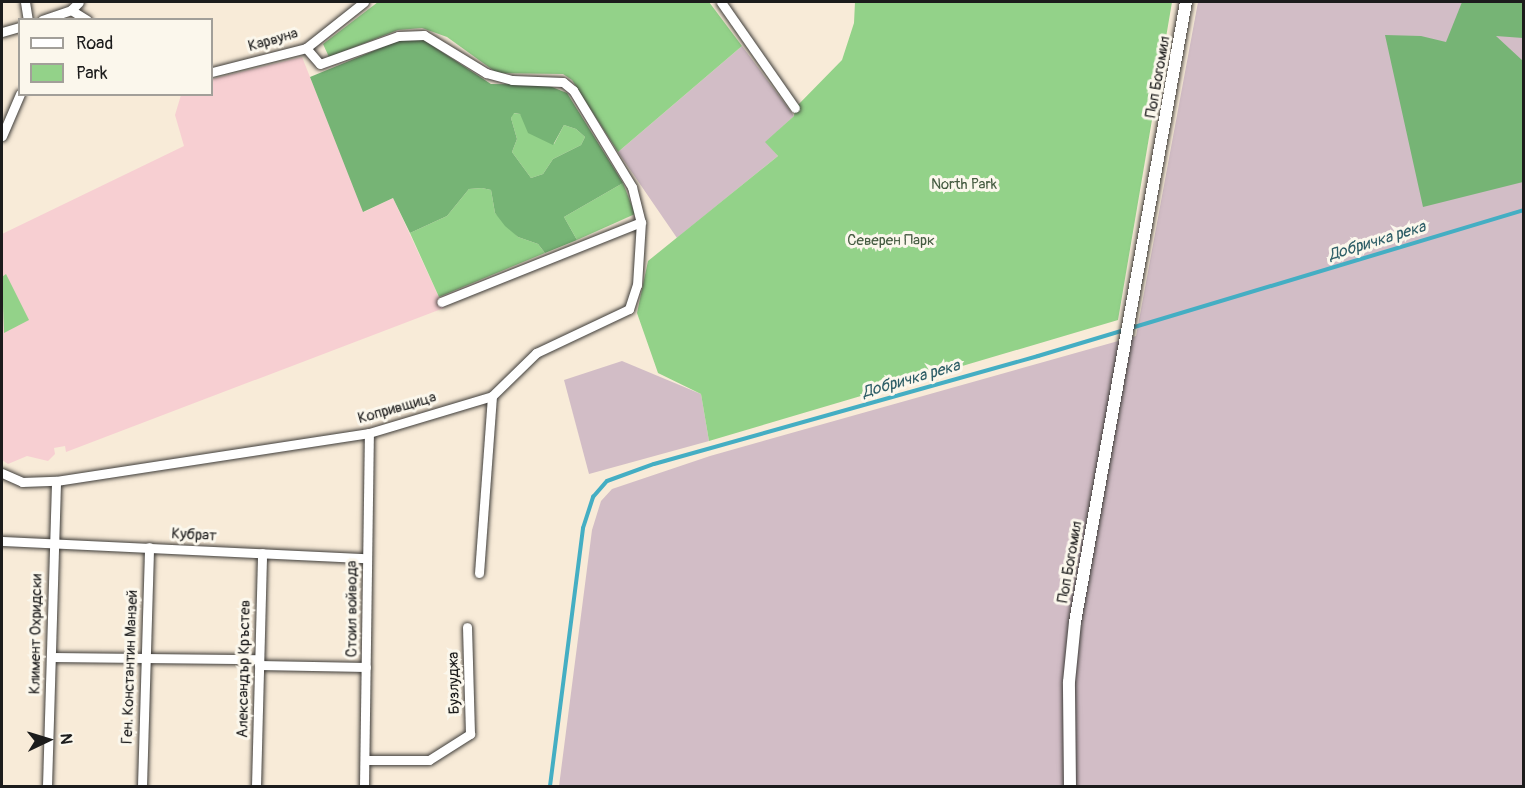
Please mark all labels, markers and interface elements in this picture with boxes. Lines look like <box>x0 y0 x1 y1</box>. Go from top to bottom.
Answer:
legend <box>18 18 213 96</box>
street label: Карвуна <box>246 24 300 56</box>
text: Road <box>76 32 113 55</box>
street label: Поп Богомил <box>1142 35 1174 119</box>
text: Park <box>76 62 108 85</box>
park label: North Park <box>931 176 997 194</box>
water label: Добричка река <box>1326 217 1428 265</box>
park label: Северен Парк <box>847 232 935 250</box>
water label: Добричка река <box>860 356 962 402</box>
street label: Копривщица <box>356 388 438 428</box>
street label: Поп Богомил <box>1054 520 1086 604</box>
street label: Кубрат <box>171 525 217 545</box>
street label: Стоил войвода <box>343 561 361 657</box>
street label: Климент Охридски <box>26 574 46 694</box>
street label: Ген. Константин Манзей <box>118 590 142 744</box>
street label: Александър Кръстев <box>234 600 254 738</box>
street label: Бузлуджа <box>444 652 464 714</box>
north arrow <box>18 710 78 770</box>
text: N <box>56 733 76 745</box>

